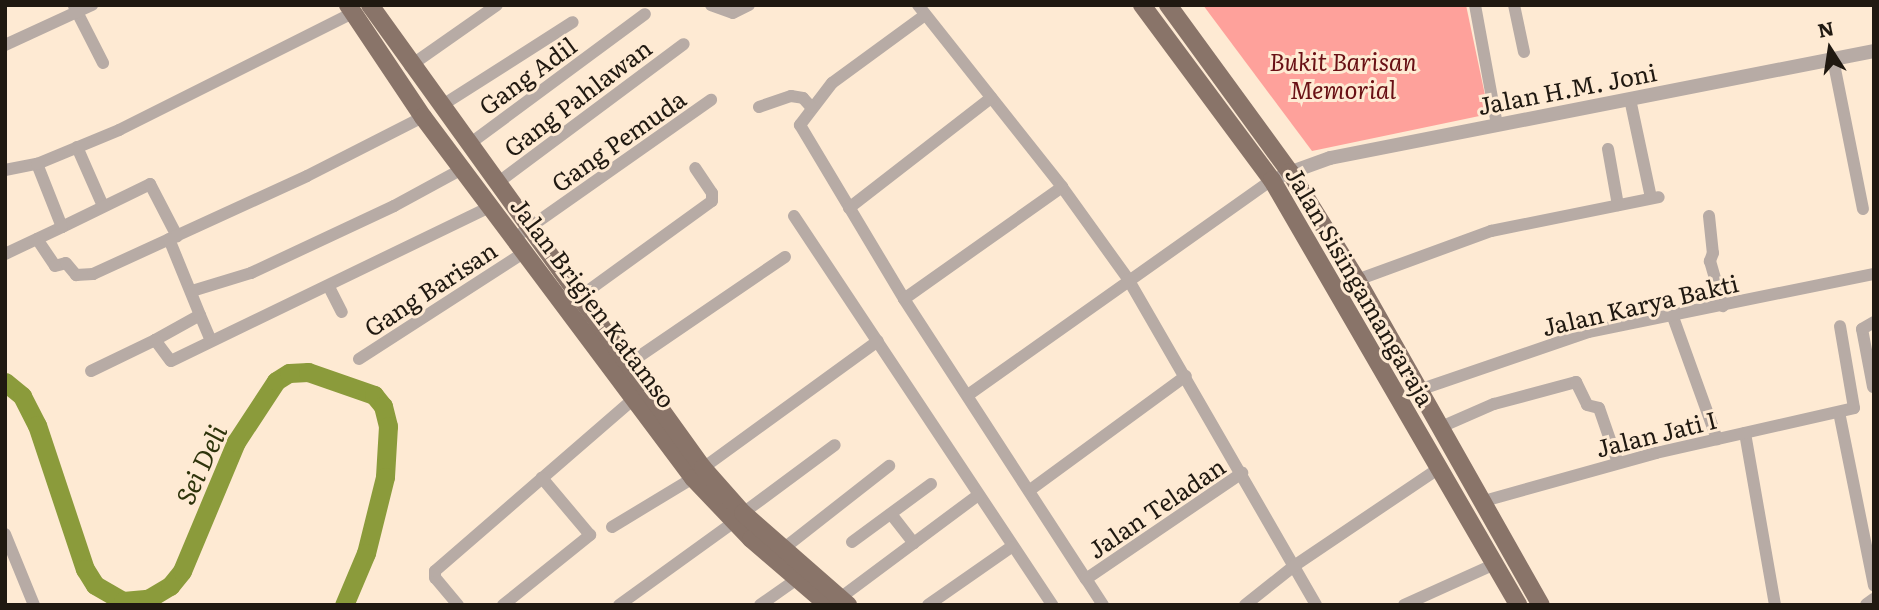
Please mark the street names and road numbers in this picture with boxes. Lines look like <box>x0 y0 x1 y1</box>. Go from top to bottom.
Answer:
street label: Gang Adil <box>473 30 581 120</box>
street label: Gang Pahlawan <box>498 32 656 162</box>
street label: Jalan H.M. Joni <box>1475 57 1659 119</box>
street label: Gang Pemuda <box>545 83 691 197</box>
street label: Jalan Sisingamangaraja <box>1281 161 1441 411</box>
street label: Jalan Brigjen Katamso <box>506 191 682 413</box>
street label: Gang Barisan <box>358 235 502 341</box>
street label: Jalan Karya Bakti <box>1539 267 1741 341</box>
street label: Jalan Jati I <box>1593 404 1719 462</box>
street label: Jalan Teladan <box>1082 451 1230 563</box>

